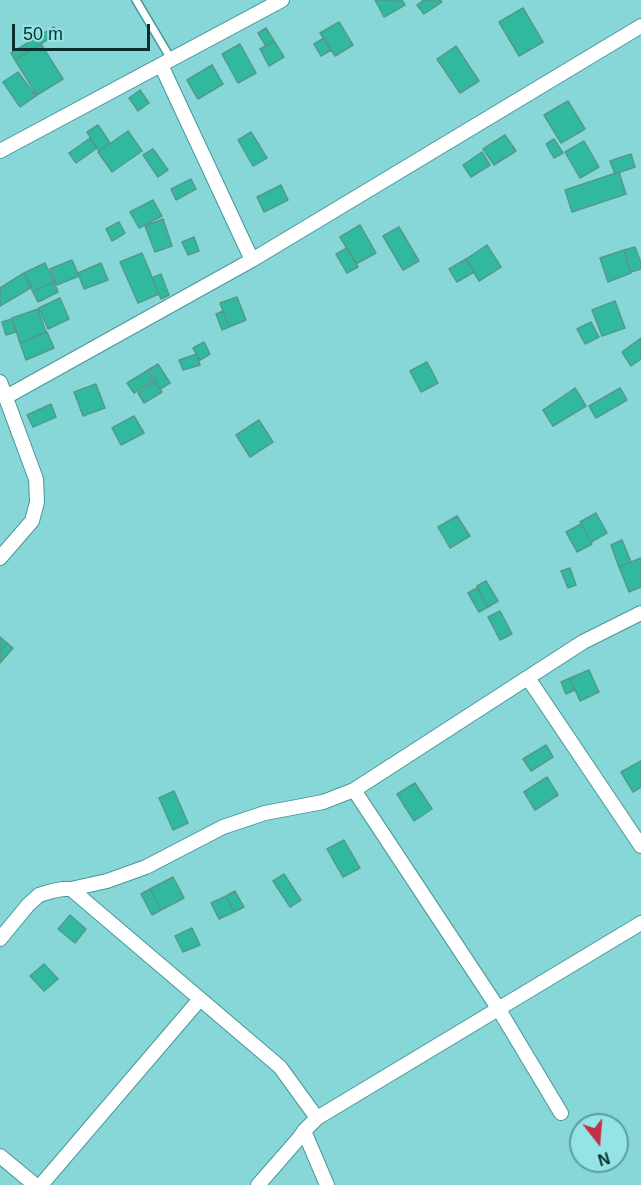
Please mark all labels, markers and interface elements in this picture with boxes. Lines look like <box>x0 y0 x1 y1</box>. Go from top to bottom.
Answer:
scale bar <box>15 12 153 50</box>
text: 50 m <box>23 24 63 44</box>
north arrow <box>569 1113 629 1173</box>
text: N <box>596 1149 612 1169</box>

